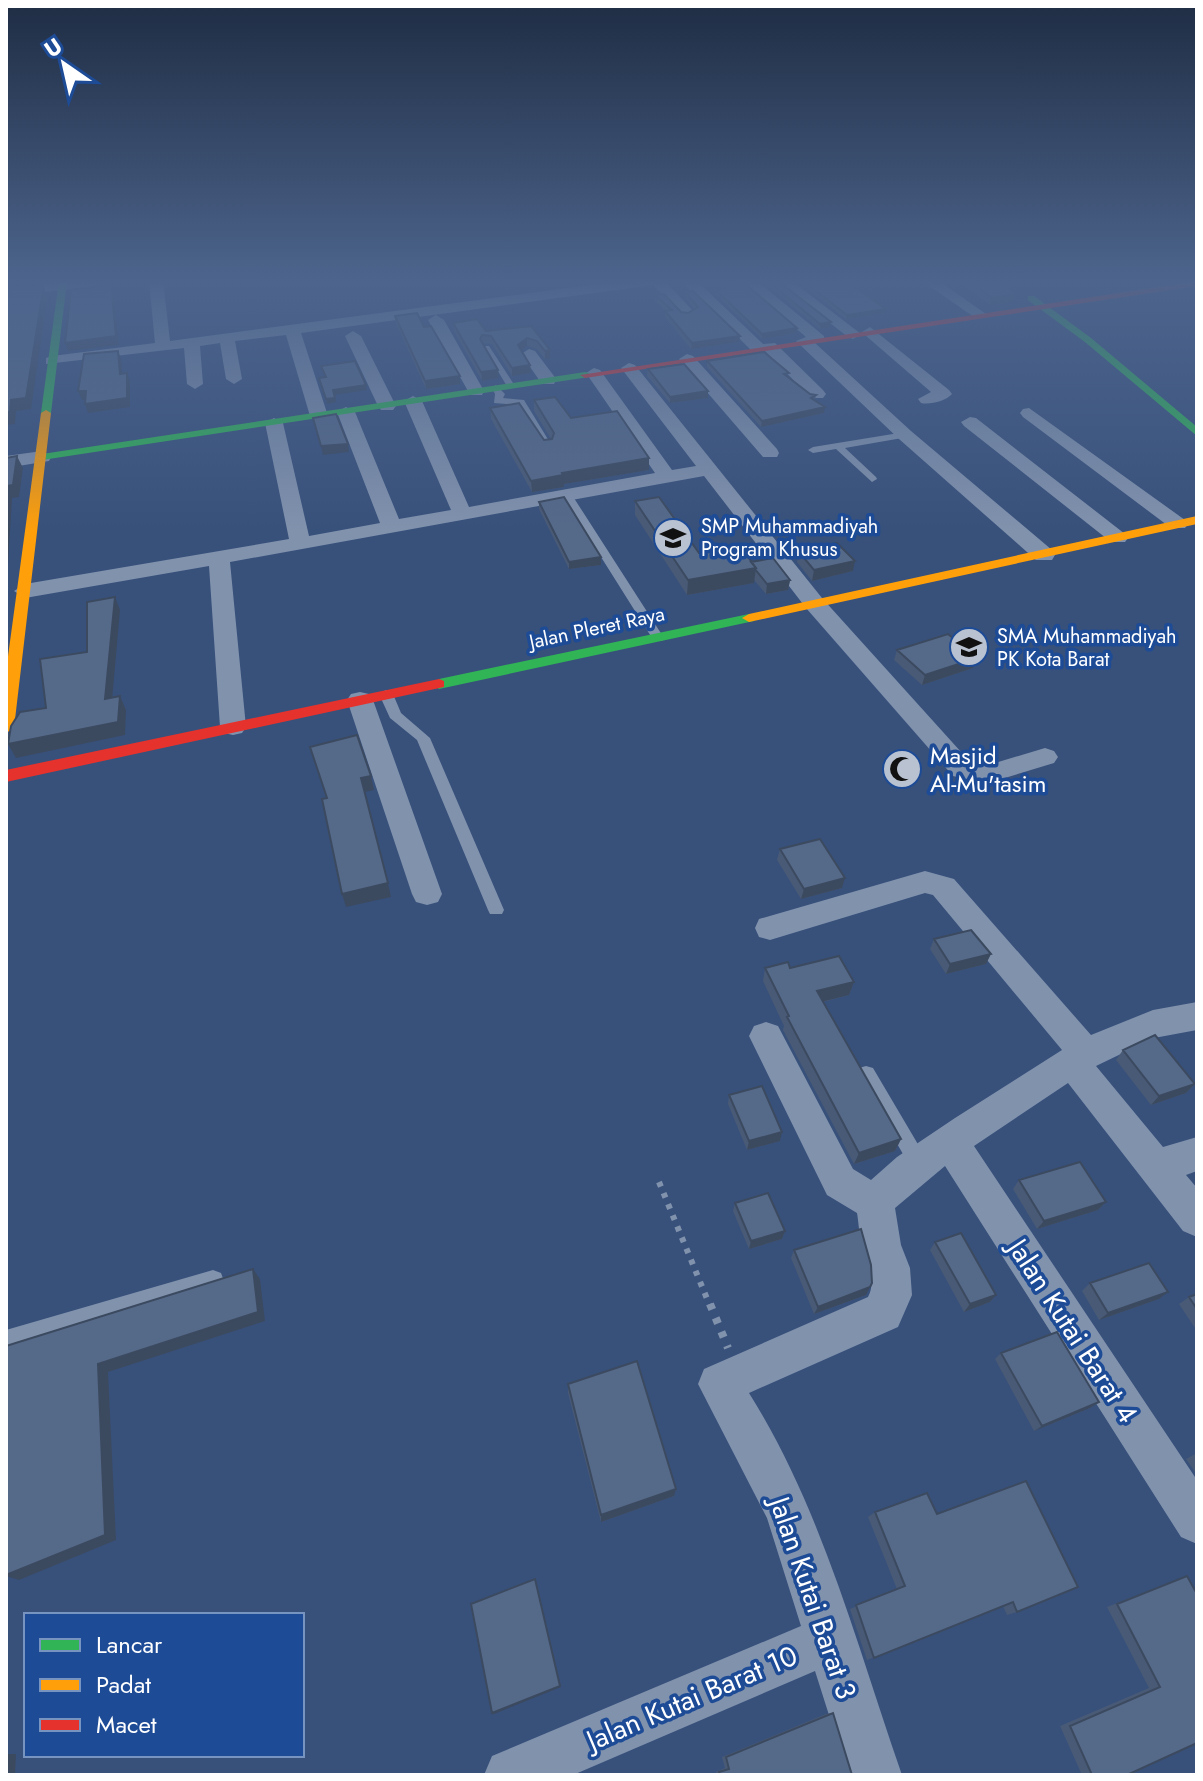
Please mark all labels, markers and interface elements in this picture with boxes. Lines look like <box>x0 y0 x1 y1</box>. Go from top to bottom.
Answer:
north arrow <box>24 24 104 104</box>
text: U <box>37 30 68 65</box>
place label: SMP Muhammadiyah Program Khusus <box>701 512 878 564</box>
school or university icon: SMP Muhammadiyah Program Khusus <box>652 517 694 559</box>
street label: Jalan Pleret Raya <box>524 599 667 657</box>
place label: SMA Muhammadiyah PK Kota Barat <box>997 622 1177 674</box>
school or university icon: SMA Muhammadiyah PK Kota Barat <box>948 626 990 668</box>
place label: Masjid Al-Mu'tasim <box>930 738 1047 801</box>
mosque icon: Masjid Al-Mu'tasim <box>881 748 923 790</box>
street label: Jalan Kutai Barat 4 <box>996 1227 1148 1431</box>
street label: Jalan Kutai Barat 3 <box>758 1488 867 1705</box>
legend <box>24 1613 304 1757</box>
text: Lancar <box>96 1627 163 1662</box>
street label: Jalan Kutai Barat 10 <box>577 1635 804 1762</box>
text: Padat <box>96 1667 151 1702</box>
text: Macet <box>96 1707 157 1742</box>

